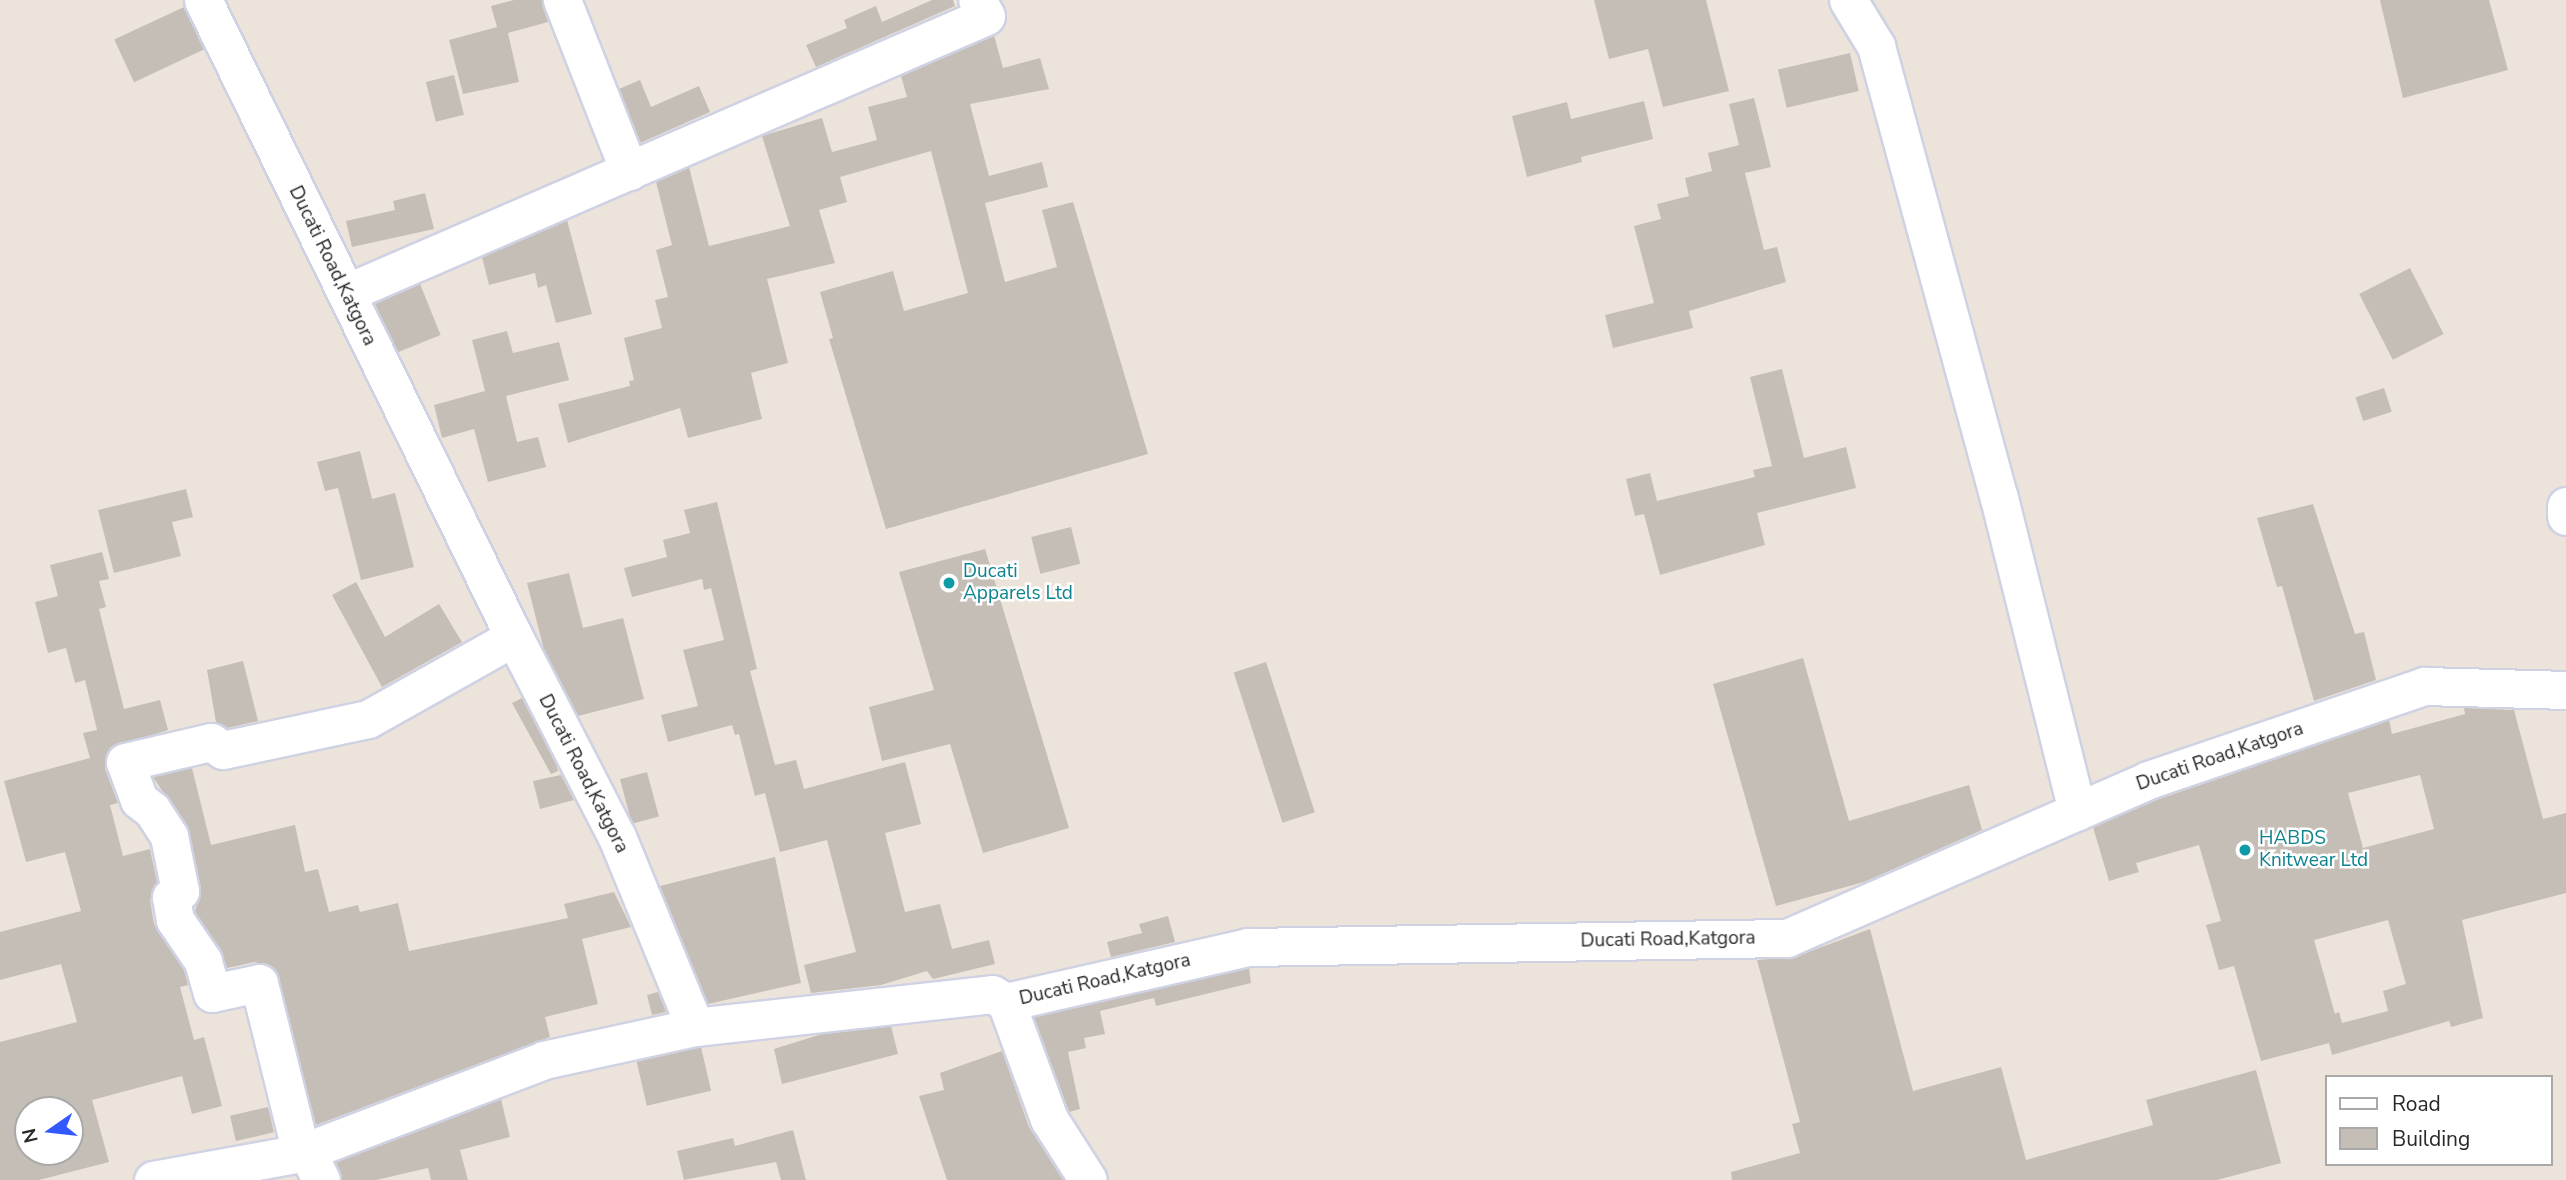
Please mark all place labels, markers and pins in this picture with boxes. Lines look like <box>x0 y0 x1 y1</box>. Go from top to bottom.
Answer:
place label: Ducati Apparels Ltd <box>963 561 1073 605</box>
marker: Ducati Apparels Ltd <box>941 575 957 591</box>
place label: HABDS Knitwear Ltd <box>2259 828 2368 872</box>
marker: HABDS Knitwear Ltd <box>2237 842 2253 858</box>

